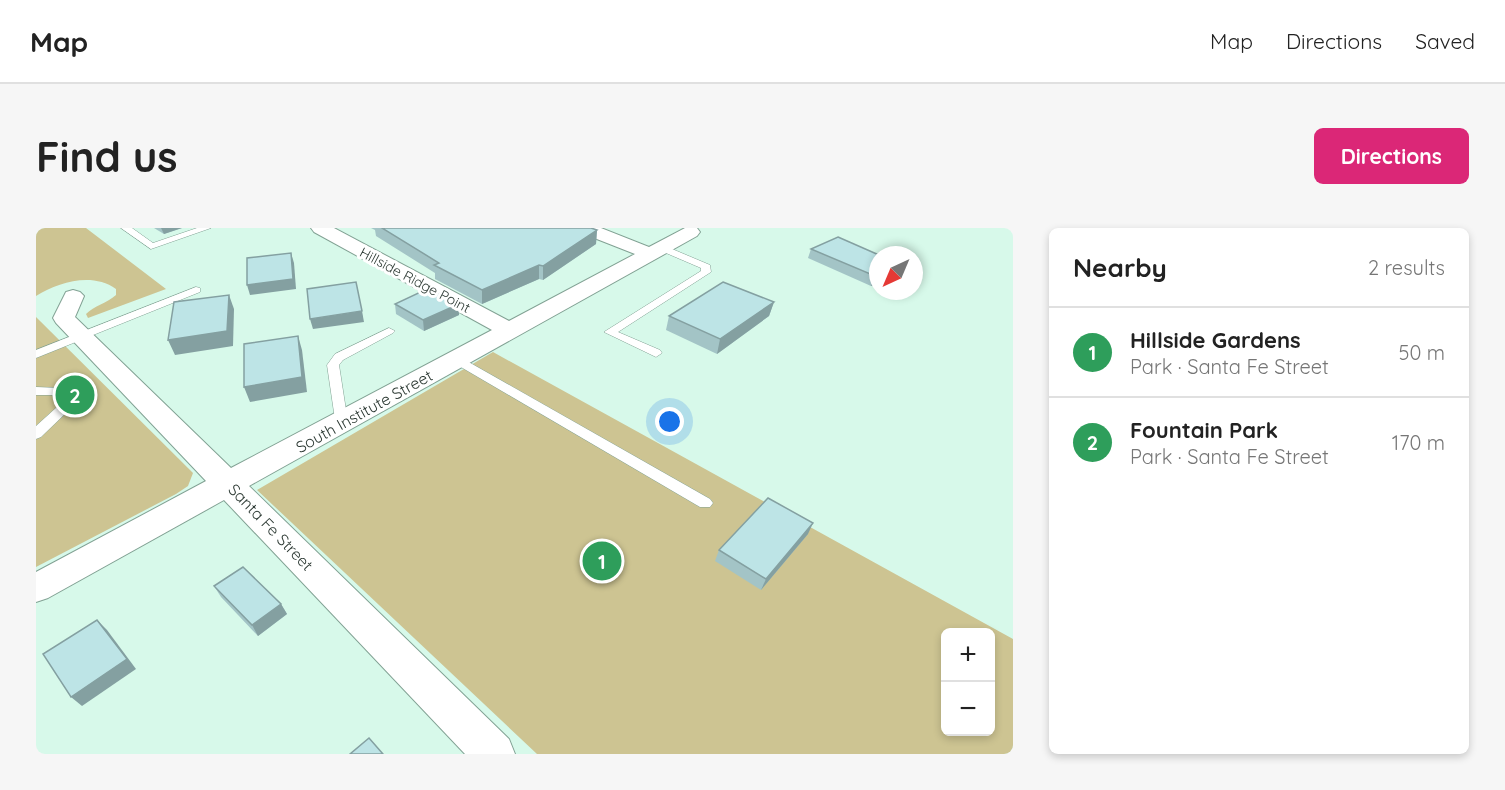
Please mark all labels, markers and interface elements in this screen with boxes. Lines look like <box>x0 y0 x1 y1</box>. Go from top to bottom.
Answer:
text: Map <box>30 24 88 59</box>
text: Map <box>1210 28 1253 54</box>
text: Directions <box>1286 28 1382 54</box>
text: Saved <box>1415 28 1475 54</box>
button: Directions <box>1314 128 1469 184</box>
text: Find us <box>36 130 178 183</box>
street label: Hillside Ridge Point <box>357 243 474 317</box>
north arrow <box>869 246 923 300</box>
text: Nearby <box>1073 251 1167 284</box>
text: 2 results <box>1368 255 1445 280</box>
text: Hillside Gardens <box>1130 326 1301 354</box>
text: 1 <box>1089 340 1096 365</box>
text: 50 m <box>1399 340 1445 365</box>
text: Park · Santa Fe Street <box>1130 354 1329 379</box>
street label: South Institute Street <box>292 365 436 457</box>
pin: 2 <box>56 372 94 418</box>
your location <box>655 407 684 436</box>
text: Fountain Park <box>1130 416 1278 444</box>
text: 2 <box>1087 430 1098 455</box>
text: 170 m <box>1392 430 1445 455</box>
text: Park · Santa Fe Street <box>1130 444 1329 469</box>
street label: Santa Fe Street <box>224 479 318 575</box>
pin: 1 <box>582 538 622 584</box>
map controls <box>941 628 995 736</box>
button: + <box>941 628 995 682</box>
button: − <box>941 682 995 736</box>

